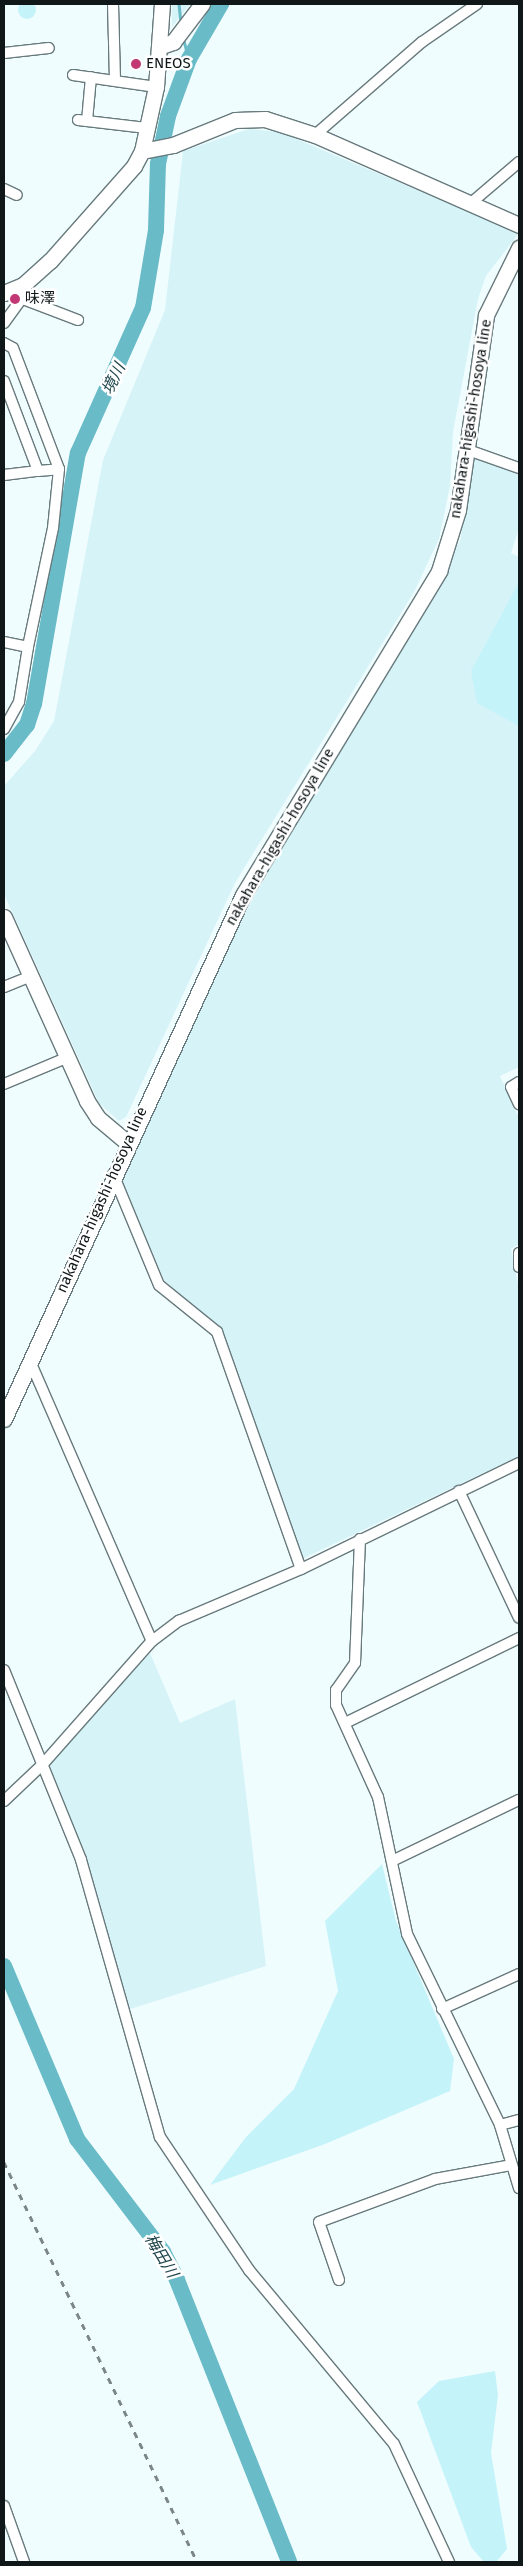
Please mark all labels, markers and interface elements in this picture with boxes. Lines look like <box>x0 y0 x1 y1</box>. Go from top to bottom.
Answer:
place label: ENEOS <box>146 55 191 73</box>
marker: ENEOS <box>130 58 142 70</box>
place label: 味澤 <box>25 290 55 308</box>
marker: 味澤 <box>9 293 21 305</box>
street label: nakahara-higashi-hosoya line <box>446 318 496 520</box>
water label: 境川 <box>98 360 130 398</box>
street label: nakahara-higashi-hosoya line <box>222 745 338 929</box>
street label: nakahara-higashi-hosoya line <box>53 1104 151 1296</box>
water label: 梅田川 <box>140 2230 182 2282</box>

